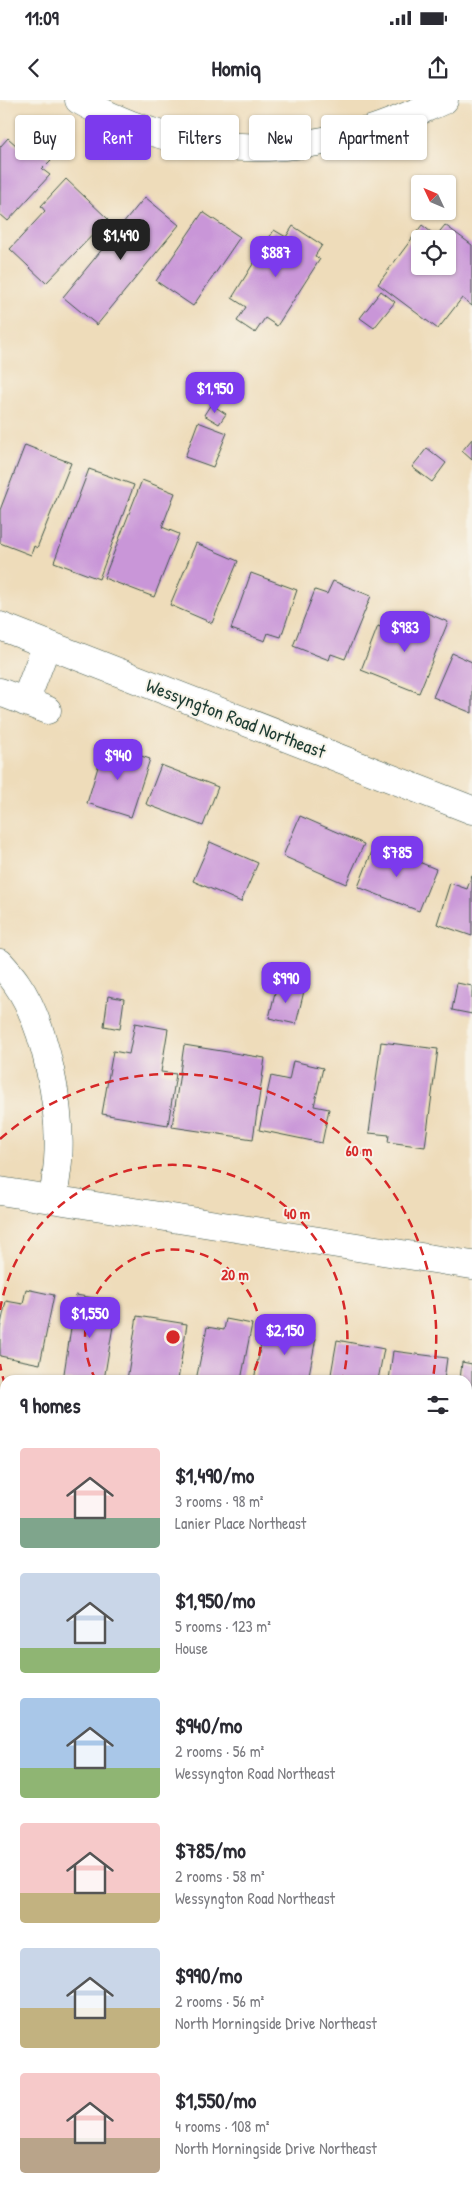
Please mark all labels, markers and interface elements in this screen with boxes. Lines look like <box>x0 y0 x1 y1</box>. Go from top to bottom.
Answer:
text: 11:09 <box>25 5 59 31</box>
text: Homiq <box>211 53 261 83</box>
icon: back <box>20 54 48 82</box>
icon: share <box>424 54 452 82</box>
chip: Buy <box>15 115 75 160</box>
chip: Rent <box>85 115 151 160</box>
chip: Filters <box>161 115 239 160</box>
chip: New <box>249 115 311 160</box>
chip: Apartment <box>321 115 427 160</box>
north arrow <box>411 175 456 220</box>
map controls <box>411 175 456 275</box>
pin: $1,490 <box>80 219 162 261</box>
text: $1,490 <box>103 224 139 246</box>
button: locate <box>411 230 456 275</box>
pin: $887 <box>246 236 306 278</box>
text: $887 <box>261 241 291 263</box>
pin: $1,950 <box>174 372 256 414</box>
text: $1,950 <box>197 377 233 399</box>
pin: $983 <box>375 610 435 653</box>
text: $983 <box>391 616 419 638</box>
street label: Wessyngton Road Northeast <box>143 672 330 764</box>
pin: $940 <box>88 738 148 781</box>
text: $940 <box>104 744 132 766</box>
pin: $785 <box>367 836 427 878</box>
text: $785 <box>382 841 412 863</box>
pin: $990 <box>256 962 316 1004</box>
text: $990 <box>272 967 300 989</box>
text: 60 m <box>346 1140 372 1161</box>
text: 40 m <box>284 1203 310 1224</box>
text: 20 m <box>221 1264 249 1285</box>
pin: $1,550 <box>49 1296 131 1339</box>
text: $1,550 <box>71 1302 109 1324</box>
pin: $2,150 <box>244 1314 326 1356</box>
text: $2,150 <box>266 1319 304 1341</box>
centre of rings <box>164 1328 182 1346</box>
text: 9 homes <box>20 1391 81 1420</box>
icon: filters <box>424 1391 452 1419</box>
text: $1,490/mo <box>175 1461 254 1490</box>
icon: home <box>60 1468 120 1528</box>
text: 3 rooms · 98 m² <box>175 1490 264 1512</box>
text: Lanier Place Northeast <box>175 1512 306 1534</box>
text: $1,950/mo <box>175 1586 255 1615</box>
icon: home <box>60 1593 120 1653</box>
text: 5 rooms · 123 m² <box>175 1615 271 1637</box>
text: House <box>175 1637 208 1659</box>
text: $940/mo <box>175 1711 242 1740</box>
icon: home <box>60 1718 120 1778</box>
text: 2 rooms · 56 m² <box>175 1740 264 1762</box>
text: Wessyngton Road Northeast <box>175 1762 335 1784</box>
text: $785/mo <box>175 1836 246 1865</box>
icon: home <box>60 1843 120 1903</box>
text: 2 rooms · 58 m² <box>175 1865 265 1887</box>
text: Wessyngton Road Northeast <box>175 1887 335 1909</box>
text: $990/mo <box>175 1961 242 1990</box>
icon: home <box>60 1968 120 2028</box>
text: 2 rooms · 56 m² <box>175 1990 264 2012</box>
text: North Morningside Drive Northeast <box>175 2012 377 2034</box>
text: $1,550/mo <box>175 2086 256 2115</box>
icon: home <box>60 2093 120 2153</box>
text: 4 rooms · 108 m² <box>175 2115 269 2137</box>
text: North Morningside Drive Northeast <box>175 2137 377 2159</box>

